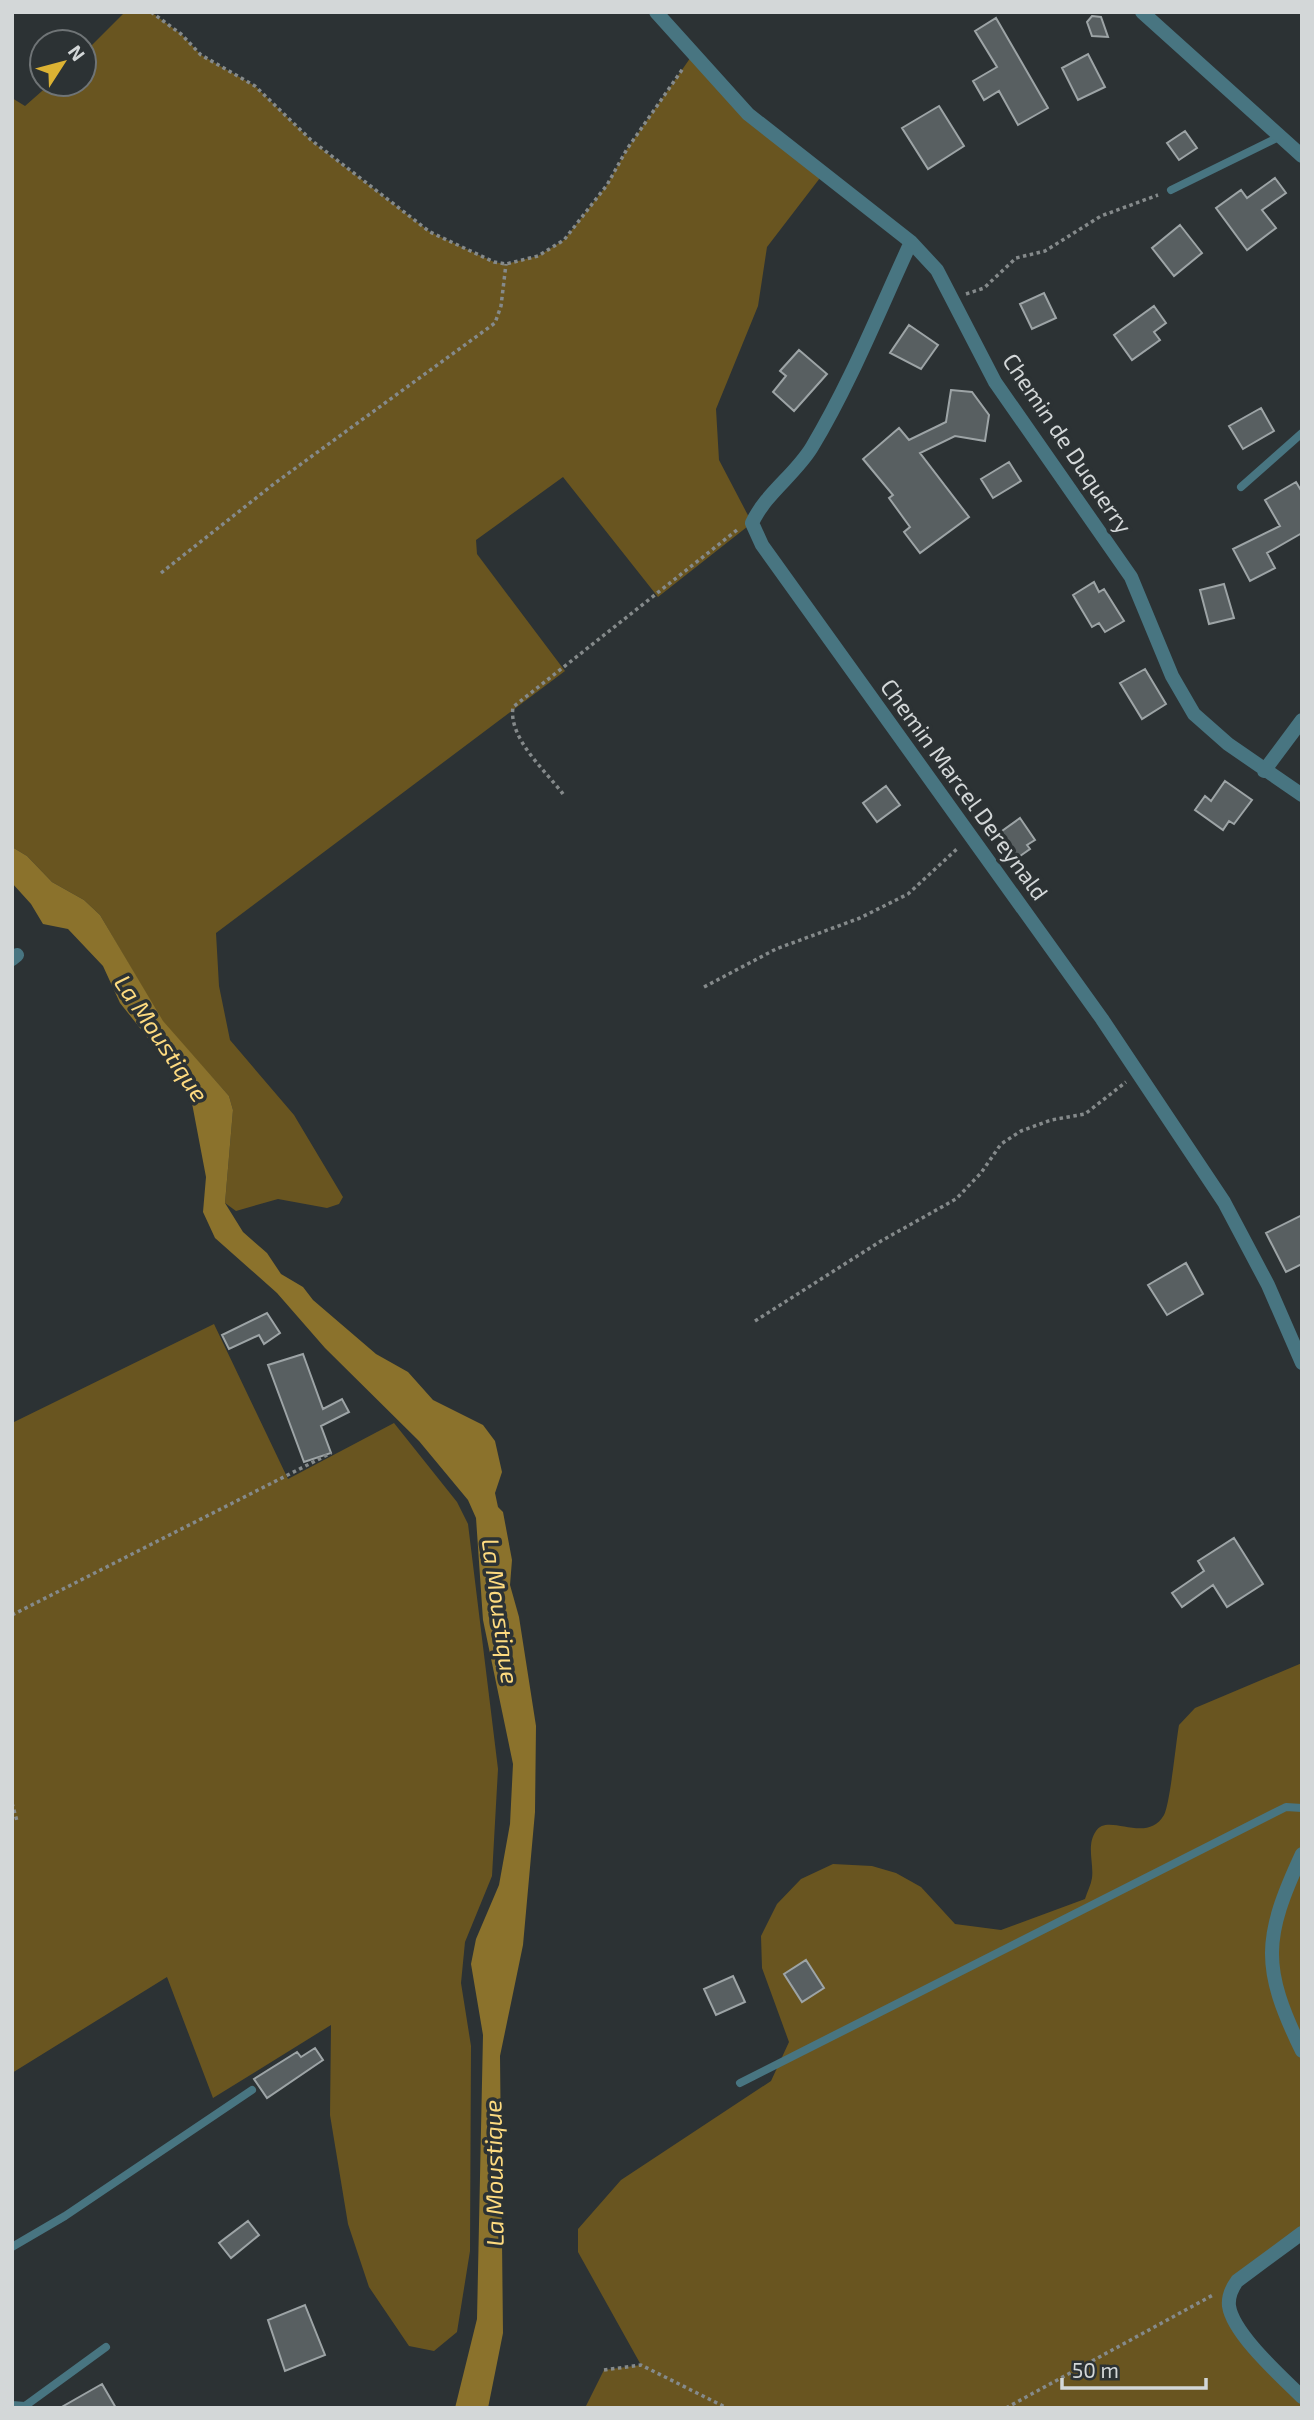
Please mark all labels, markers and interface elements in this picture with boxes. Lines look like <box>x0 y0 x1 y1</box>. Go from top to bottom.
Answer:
north arrow <box>28 28 98 98</box>
text: N <box>64 40 90 65</box>
street label: Chemin de Duquerry <box>997 348 1139 538</box>
street label: Chemin Marcel Dereynald <box>875 673 1055 905</box>
water label: La Moustique <box>109 969 215 1107</box>
water label: La Moustique <box>476 1536 526 1686</box>
water label: La Moustique <box>477 2099 509 2247</box>
scale bar <box>1062 2346 1206 2390</box>
text: 50 m <box>1072 2357 1119 2382</box>

